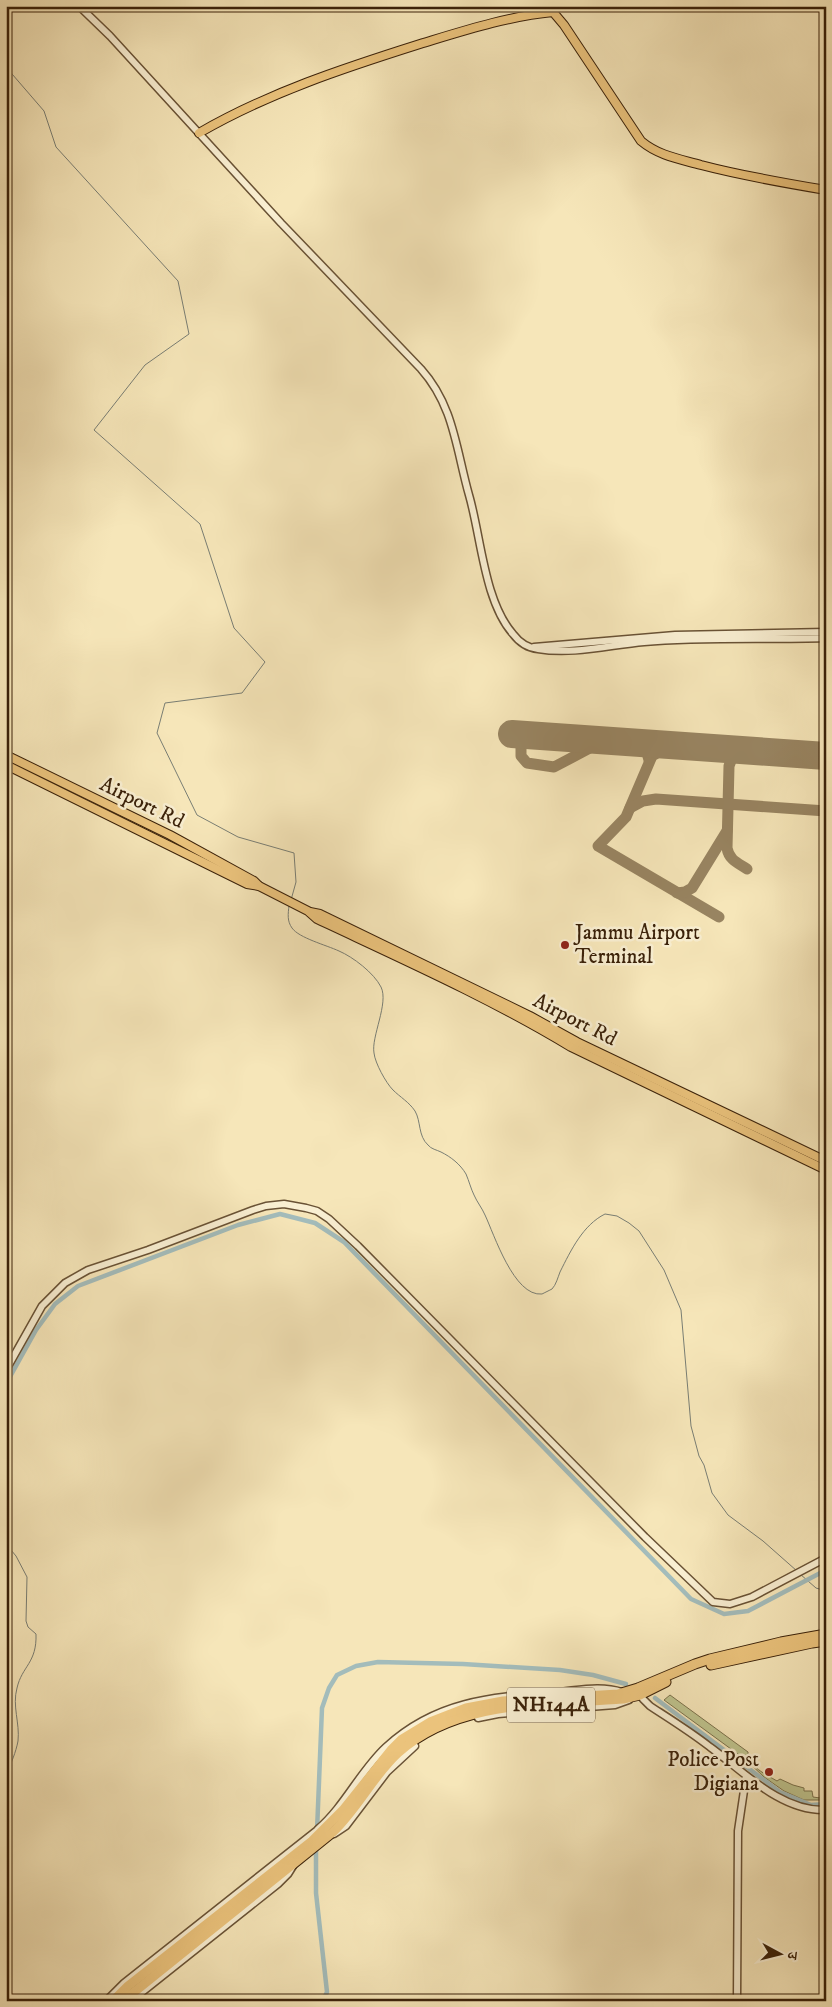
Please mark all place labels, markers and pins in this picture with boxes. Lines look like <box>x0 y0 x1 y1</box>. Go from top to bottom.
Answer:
place label: Jammu Airport Terminal <box>573 920 700 970</box>
marker: Jammu Airport Terminal <box>559 939 571 951</box>
place label: Police Post Digiana <box>667 1747 759 1797</box>
marker: Police Post Digiana <box>763 1766 775 1778</box>

